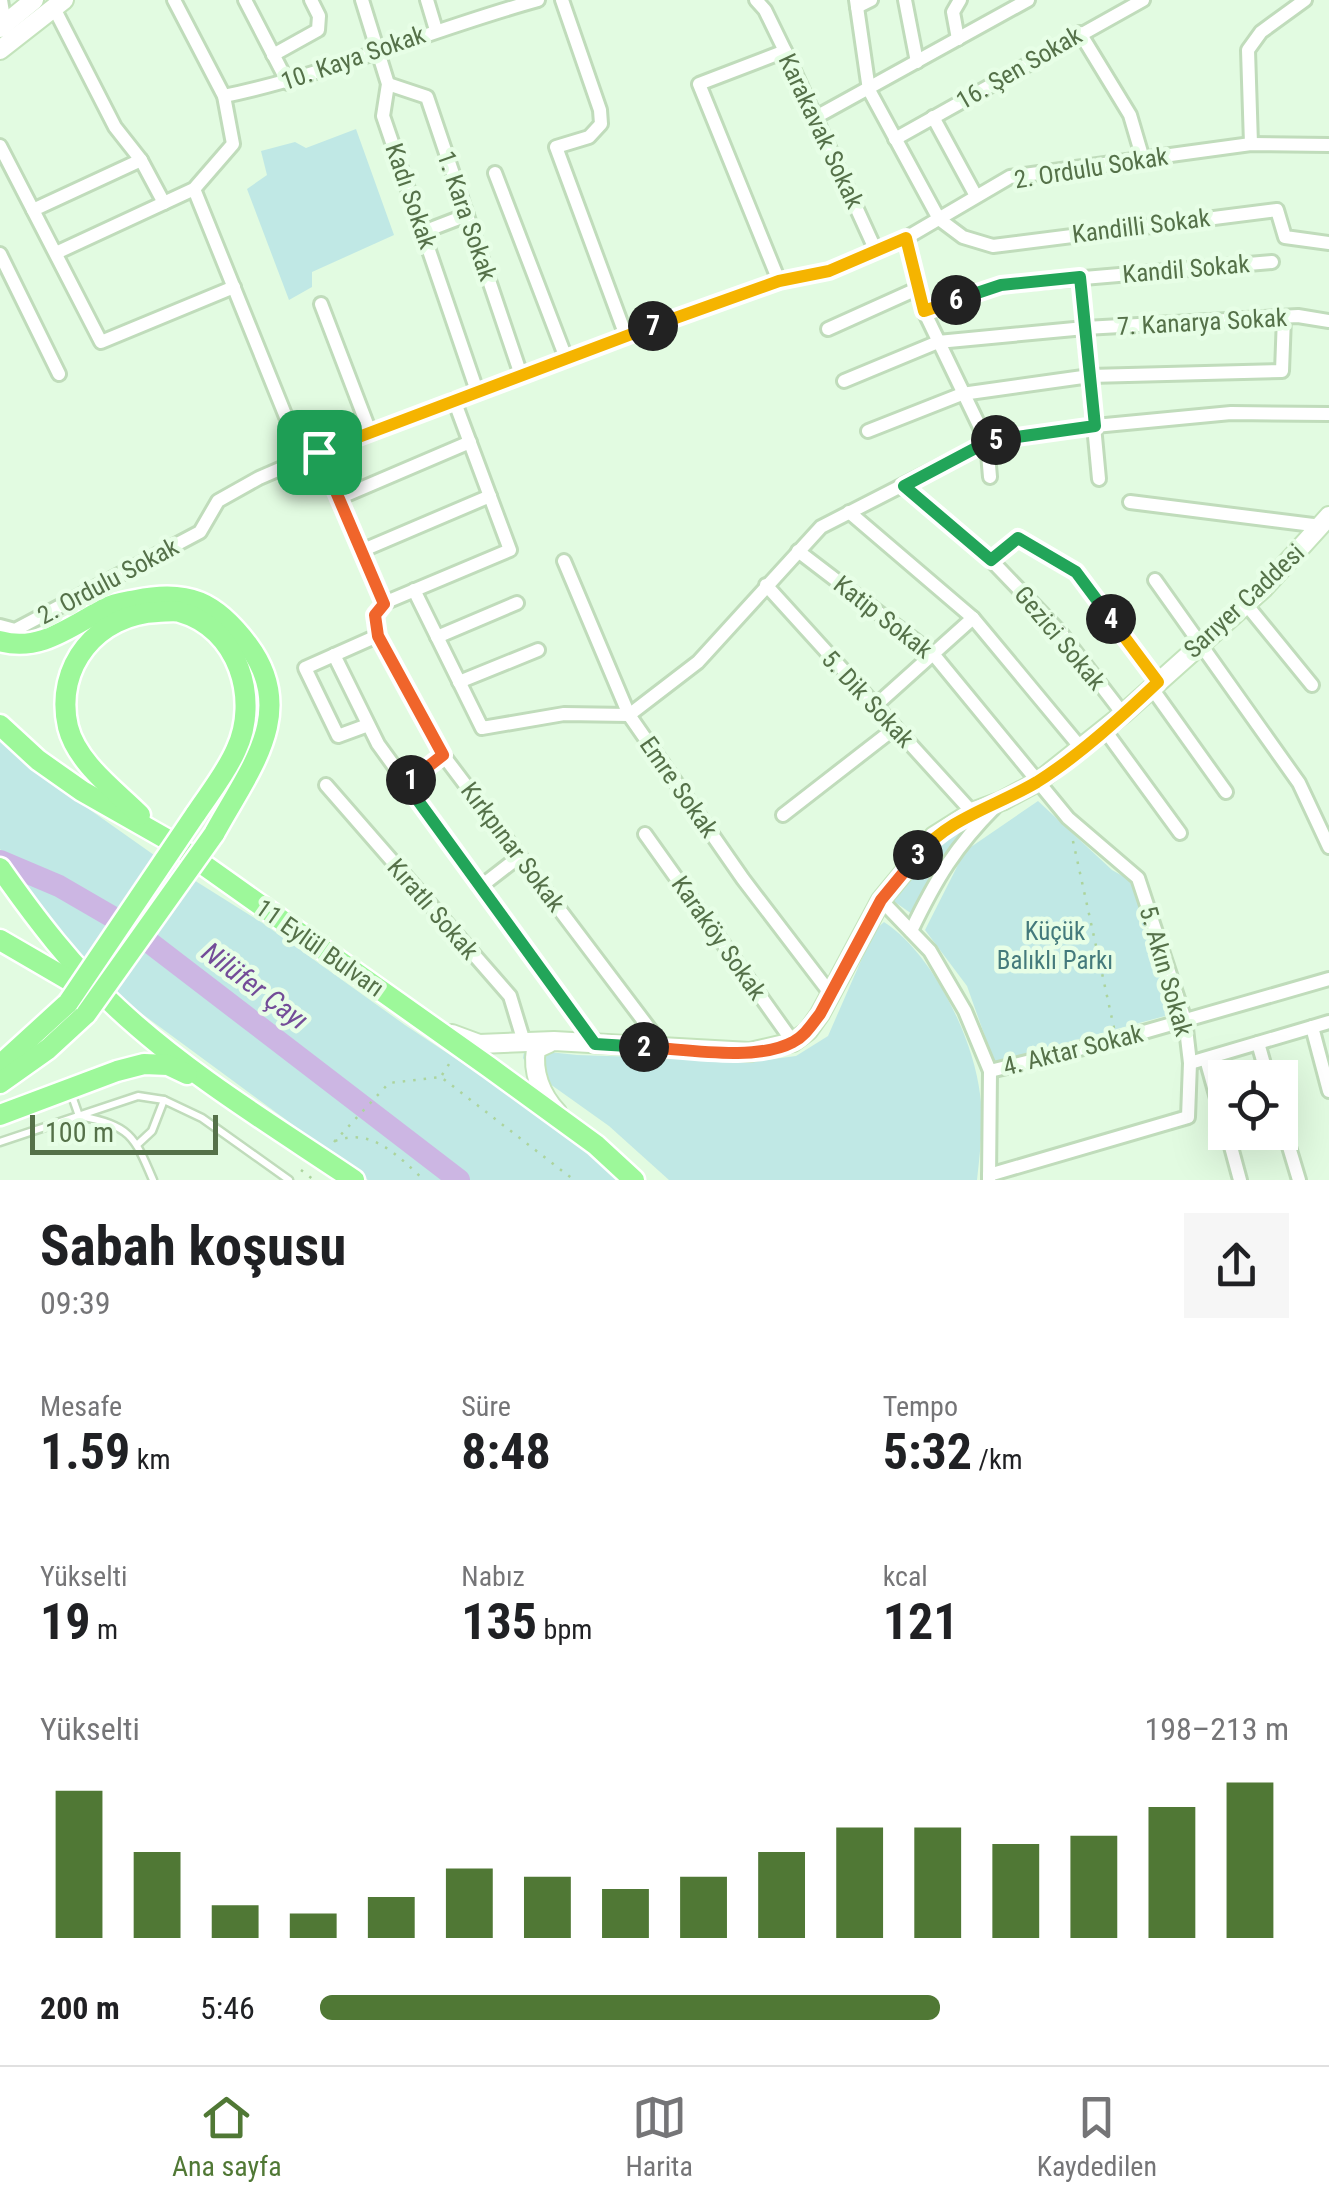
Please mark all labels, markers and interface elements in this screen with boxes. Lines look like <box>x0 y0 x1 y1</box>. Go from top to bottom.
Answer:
street label: 10. Kaya Sokak <box>277 20 430 96</box>
street label: 16. Şen Sokak <box>951 20 1087 115</box>
street label: Karakavak Sokak <box>773 49 870 214</box>
street label: Kadı Sokak <box>379 139 443 253</box>
street label: 2. Ordulu Sokak <box>1012 141 1171 194</box>
street label: 1. Kara Sokak <box>431 147 503 285</box>
street label: Kandilli Sokak <box>1070 203 1212 249</box>
street label: Kandil Sokak <box>1121 249 1251 289</box>
pin: 6 <box>931 275 981 325</box>
text: 6 <box>949 283 963 316</box>
pin: 7 <box>628 301 678 351</box>
street label: 7. Kanarya Sokak <box>1116 303 1288 341</box>
text: 7 <box>646 309 660 342</box>
pin <box>277 410 362 495</box>
pin: 5 <box>971 415 1021 465</box>
text: 5 <box>989 423 1003 456</box>
icon: arrive <box>292 425 347 480</box>
street label: 2. Ordulu Sokak <box>33 531 184 630</box>
street label: Sarıyer Caddesi <box>1178 538 1310 664</box>
street label: Katip Sokak <box>828 570 939 665</box>
street label: Gezici Sokak <box>1008 580 1112 696</box>
pin: 4 <box>1086 594 1136 644</box>
text: 4 <box>1104 602 1118 635</box>
street label: 5. Dik Sokak <box>816 645 921 754</box>
street label: Emre Sokak <box>634 731 725 843</box>
pin: 1 <box>386 755 436 805</box>
text: 1 <box>404 763 418 796</box>
street label: Kırkpınar Sokak <box>455 777 571 918</box>
pin: 3 <box>893 830 943 880</box>
text: 3 <box>911 838 925 871</box>
street label: Kıratlı Sokak <box>382 853 485 966</box>
street label: Karaköy Sokak <box>666 870 773 1006</box>
street label: 11 Eylül Bulvarı <box>250 893 390 1003</box>
street label: 5. Akın Sokak <box>1134 903 1199 1040</box>
park label: Küçük Balıklı Parkı <box>997 917 1113 975</box>
water label: Nilüfer Çayı <box>196 936 314 1036</box>
street label: 4. Aktar Sokak <box>1000 1018 1147 1081</box>
pin: 2 <box>619 1022 669 1072</box>
text: 2 <box>637 1030 651 1063</box>
map controls <box>1208 1060 1298 1150</box>
button: locate <box>1208 1060 1298 1150</box>
scale bar <box>30 1110 218 1154</box>
text: 100 m <box>45 1116 114 1149</box>
button: share <box>1184 1213 1289 1318</box>
text: Sabah koşusu <box>40 1214 346 1278</box>
text: 09:39 <box>40 1284 111 1322</box>
text: Mesafe <box>40 1390 122 1423</box>
text: Süre <box>461 1390 511 1423</box>
text: Tempo <box>883 1390 958 1423</box>
text: 1.59 <box>40 1423 130 1481</box>
text: 8:48 <box>461 1423 551 1481</box>
text: 5:32 <box>883 1423 972 1481</box>
text: km <box>130 1443 170 1476</box>
text: /km <box>972 1443 1023 1476</box>
text: Yükselti <box>40 1560 127 1593</box>
text: Nabız <box>461 1560 525 1593</box>
text: kcal <box>883 1560 928 1593</box>
text: 19 <box>40 1593 91 1651</box>
text: 135 <box>461 1593 537 1651</box>
text: 121 <box>883 1593 958 1651</box>
text: m <box>91 1613 118 1646</box>
text: bpm <box>537 1613 592 1646</box>
text: Yükselti <box>40 1710 140 1748</box>
text: 198–213 m <box>1144 1710 1289 1748</box>
text: 200 m <box>40 1989 120 2027</box>
text: 5:46 <box>200 1989 255 2027</box>
tab: Ana sayfa <box>172 2090 282 2183</box>
tab: Harita <box>625 2090 693 2183</box>
tab: Kaydedilen <box>1037 2090 1157 2183</box>

